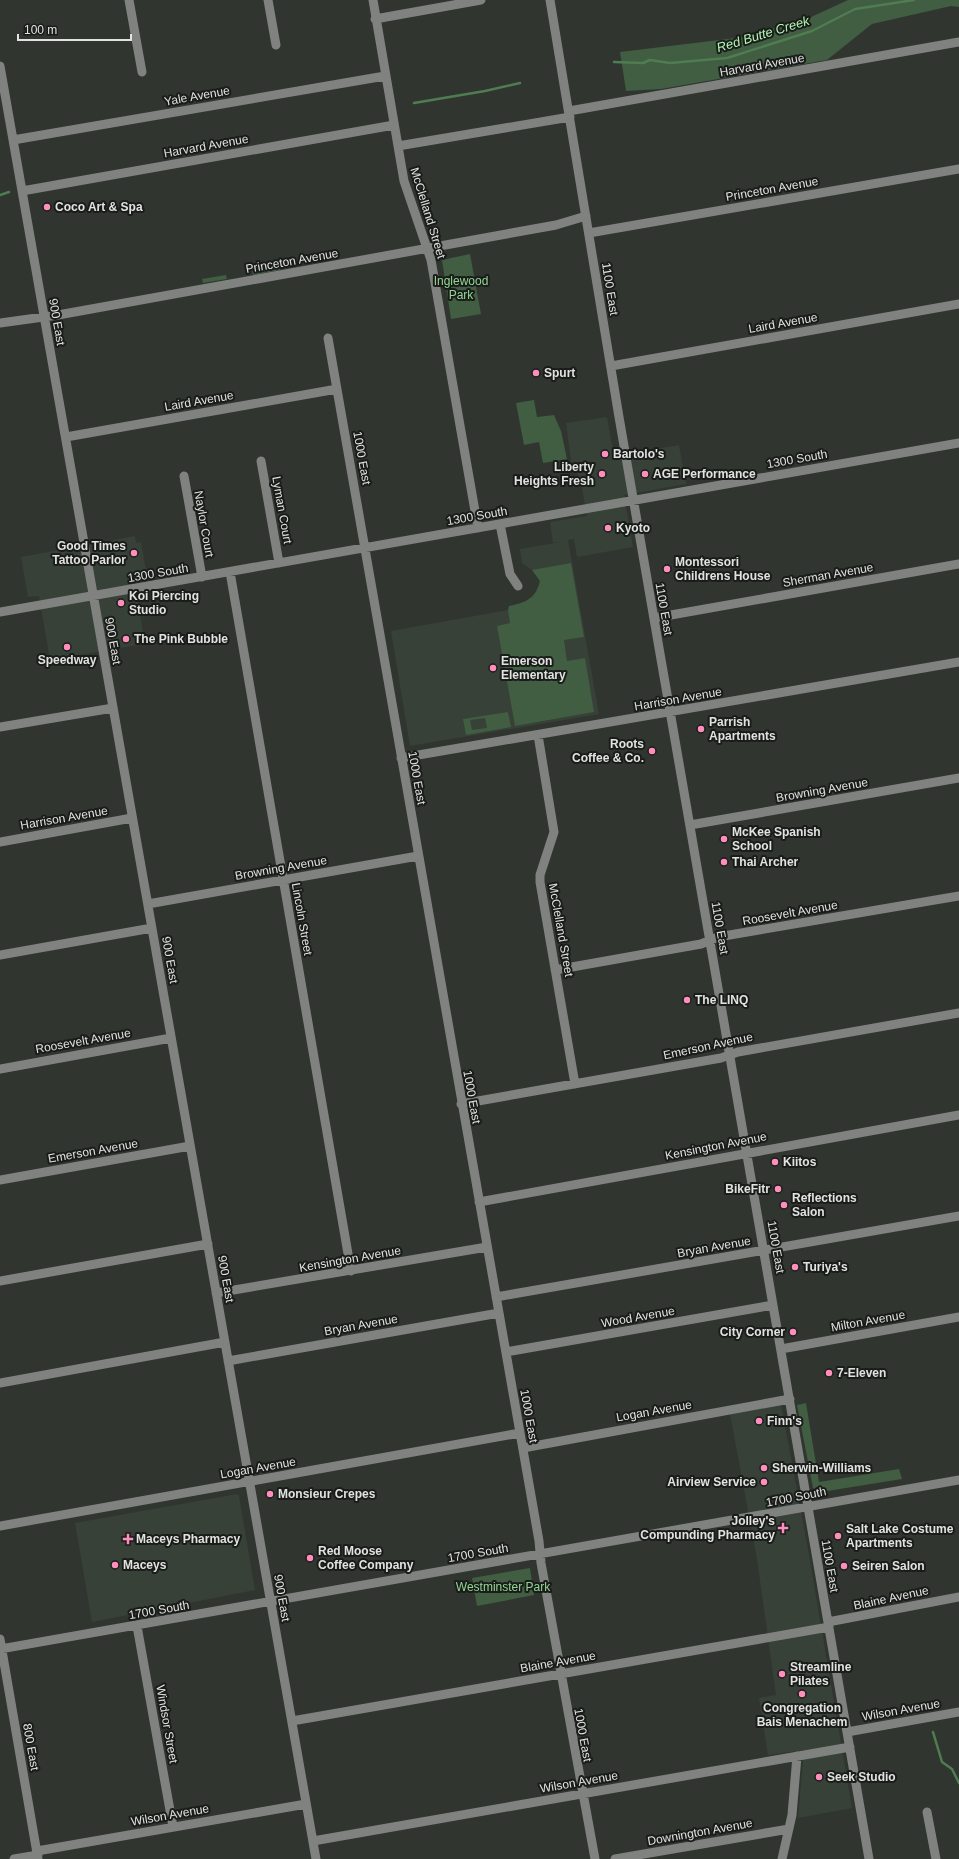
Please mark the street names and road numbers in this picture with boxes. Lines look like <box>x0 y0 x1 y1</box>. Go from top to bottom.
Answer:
street label: Harvard Avenue <box>719 51 806 79</box>
street label: Yale Avenue <box>163 83 231 109</box>
street label: Harvard Avenue <box>163 132 250 160</box>
street label: McClelland Street <box>407 166 449 261</box>
street label: Princeton Avenue <box>725 174 820 204</box>
street label: Princeton Avenue <box>245 246 340 276</box>
street label: 1100 East <box>599 262 621 317</box>
street label: 900 East <box>46 297 68 347</box>
street label: Laird Avenue <box>747 310 819 336</box>
street label: Laird Avenue <box>163 388 235 414</box>
street label: 1000 East <box>350 430 374 486</box>
street label: 1300 South <box>766 447 828 471</box>
street label: Lyman Court <box>269 475 295 545</box>
street label: Naylor Court <box>191 490 217 559</box>
street label: 1300 South <box>446 504 508 528</box>
street label: Sherman Avenue <box>782 560 875 590</box>
street label: 1300 South <box>127 561 189 585</box>
street label: 1100 East <box>652 582 676 637</box>
street label: 900 East <box>102 616 124 666</box>
street label: Harrison Avenue <box>633 684 723 714</box>
street label: 1000 East <box>405 750 429 806</box>
street label: Browning Avenue <box>775 775 869 805</box>
street label: Harrison Avenue <box>19 803 109 833</box>
street label: Browning Avenue <box>234 853 328 883</box>
street label: Lincoln Street <box>289 882 315 957</box>
street label: McClelland Street <box>546 882 576 978</box>
street label: Roosevelt Avenue <box>741 898 839 928</box>
street label: 1100 East <box>708 901 732 956</box>
street label: 900 East <box>159 935 181 985</box>
street label: Roosevelt Avenue <box>34 1026 132 1056</box>
street label: Emerson Avenue <box>662 1030 754 1062</box>
street label: 1000 East <box>460 1069 484 1125</box>
street label: Kensington Avenue <box>664 1129 768 1163</box>
street label: Emerson Avenue <box>47 1136 139 1166</box>
street label: 1100 East <box>764 1220 788 1275</box>
street label: Bryan Avenue <box>676 1234 752 1260</box>
street label: Kensington Avenue <box>298 1243 402 1275</box>
street label: 900 East <box>215 1254 237 1304</box>
street label: Wood Avenue <box>600 1304 676 1330</box>
street label: Milton Avenue <box>830 1308 907 1334</box>
street label: Bryan Avenue <box>323 1312 399 1338</box>
street label: 1000 East <box>517 1388 541 1444</box>
street label: Logan Avenue <box>615 1397 693 1425</box>
street label: Logan Avenue <box>219 1454 297 1482</box>
street label: 1700 South <box>765 1484 827 1510</box>
street label: 1100 East <box>818 1539 842 1594</box>
street label: 1700 South <box>447 1541 509 1565</box>
street label: 900 East <box>271 1573 293 1623</box>
street label: Blaine Avenue <box>852 1583 930 1613</box>
street label: 1700 South <box>128 1598 190 1622</box>
street label: Blaine Avenue <box>519 1648 597 1676</box>
street label: Windsor Street <box>153 1684 181 1765</box>
street label: Wilson Avenue <box>861 1696 942 1724</box>
street label: 1000 East <box>571 1707 595 1763</box>
street label: 800 East <box>20 1722 42 1772</box>
street label: Wilson Avenue <box>539 1768 620 1796</box>
street label: Wilson Avenue <box>130 1801 211 1829</box>
street label: Downington Avenue <box>646 1816 754 1848</box>

